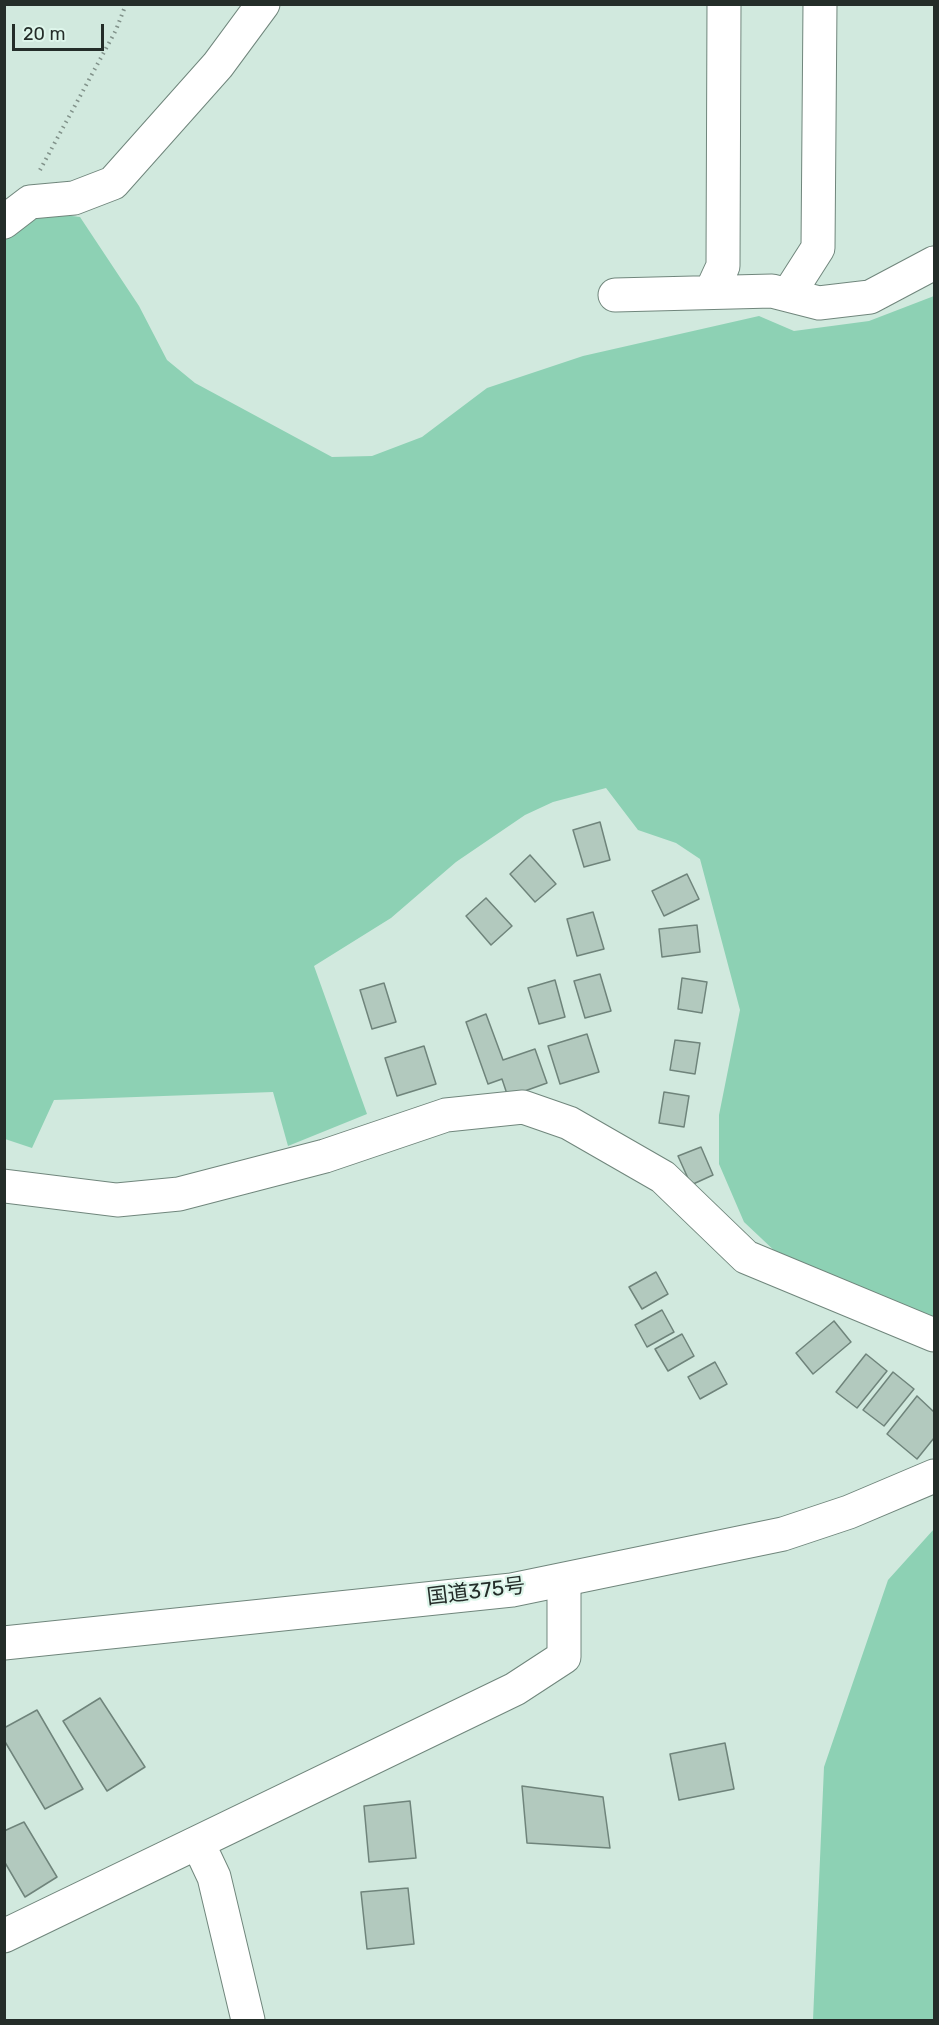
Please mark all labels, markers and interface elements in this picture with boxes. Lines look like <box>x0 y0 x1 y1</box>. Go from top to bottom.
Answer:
scale bar <box>15 12 106 50</box>
text: 20 m <box>23 23 65 45</box>
street label: 国道375号 <box>425 1573 527 1611</box>

